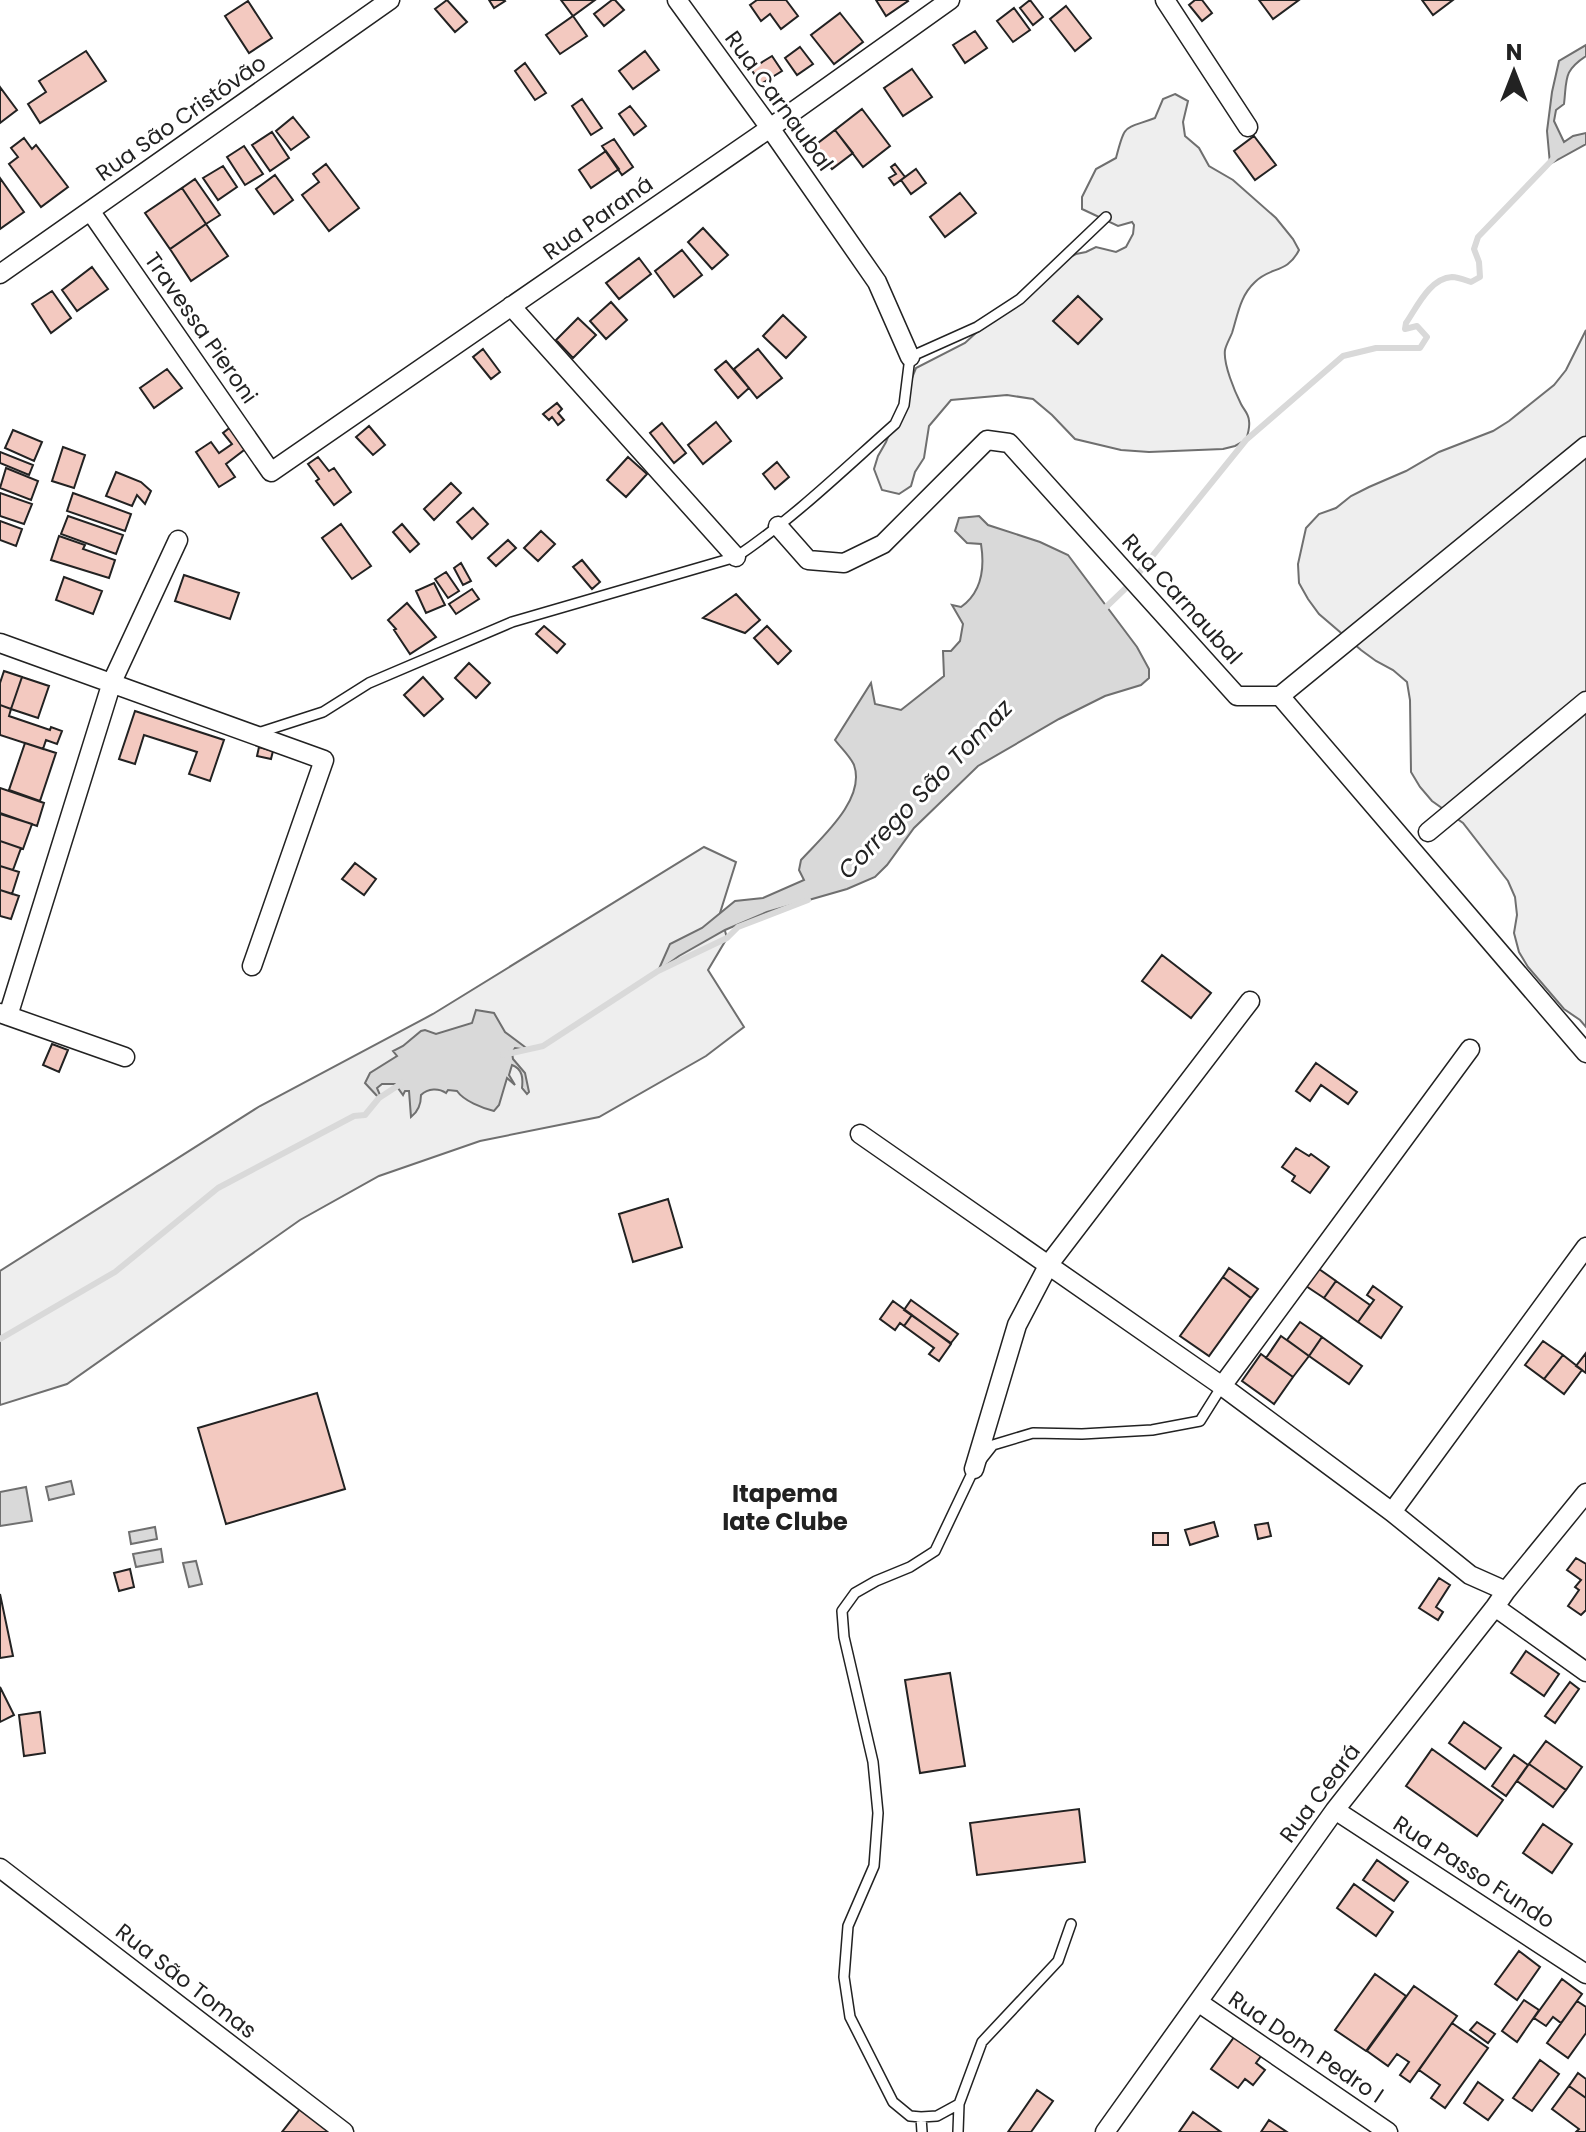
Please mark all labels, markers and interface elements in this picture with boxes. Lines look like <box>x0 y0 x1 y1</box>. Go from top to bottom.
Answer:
street label: Rua Carnaubal <box>718 25 840 177</box>
north arrow <box>1474 32 1554 112</box>
text: N <box>1506 37 1522 68</box>
street label: Rua São Cristóvão <box>90 48 272 188</box>
street label: Rua Paraná <box>537 169 659 267</box>
street label: Travessa Pieroni <box>137 246 265 410</box>
street label: Rua Carnaubal <box>1115 527 1249 671</box>
water label: Corrego São Tomaz <box>830 692 1020 886</box>
district label: Itapema Iate Clube <box>722 1477 848 1538</box>
street label: Rua Ceará <box>1272 1737 1368 1849</box>
street label: Rua Passo Fundo <box>1387 1808 1561 1936</box>
street label: Rua São Tomas <box>109 1916 263 2046</box>
street label: Rua Dom Pedro I <box>1222 1983 1390 2111</box>

